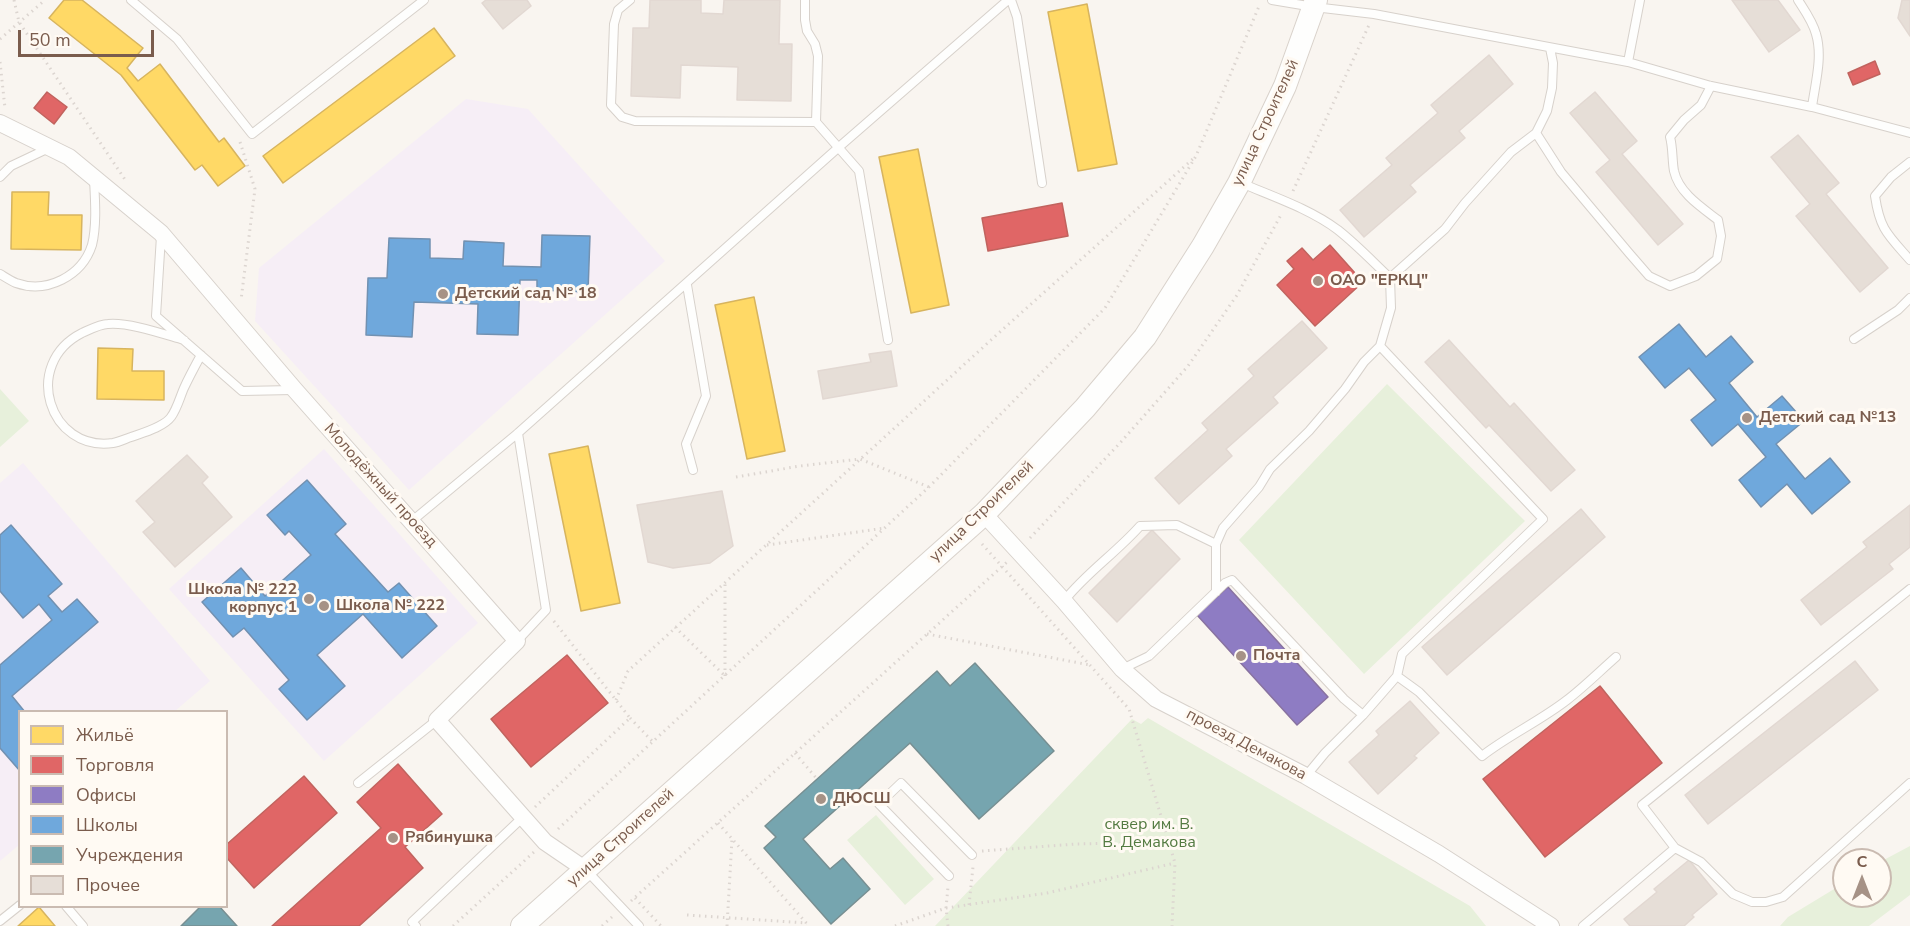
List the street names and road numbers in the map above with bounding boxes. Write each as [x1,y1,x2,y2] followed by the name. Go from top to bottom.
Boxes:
[1228,57,1304,189] street label: улица Строителей
[319,420,441,552] street label: Молодёжный проезд
[926,457,1038,567] street label: улица Строителей
[1183,705,1309,785] street label: проезд Демакова
[564,785,678,891] street label: улица Строителей

